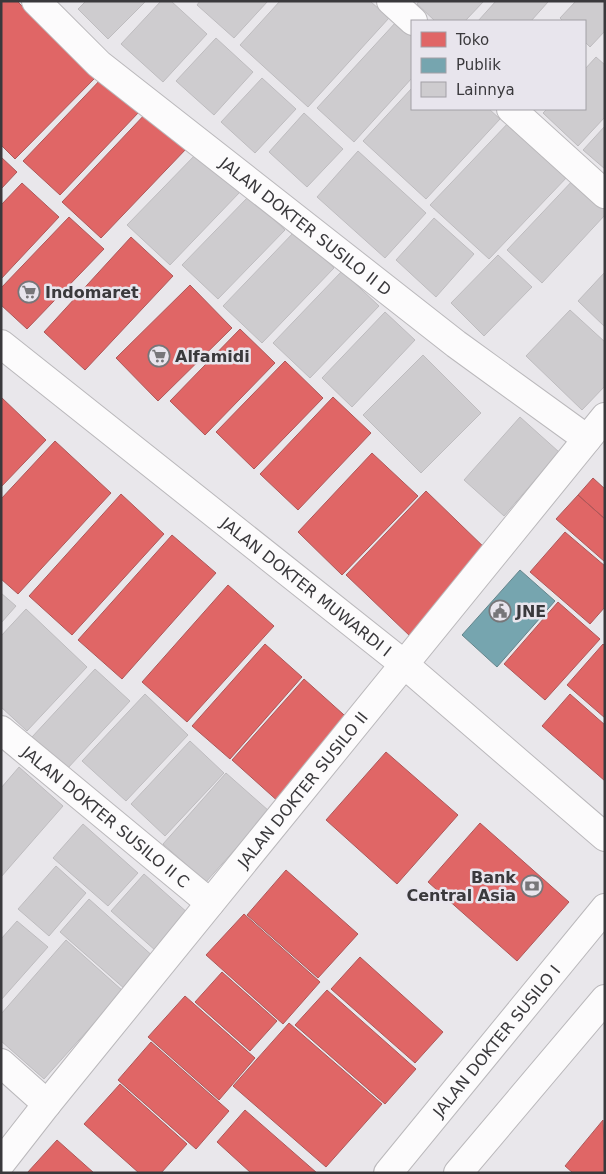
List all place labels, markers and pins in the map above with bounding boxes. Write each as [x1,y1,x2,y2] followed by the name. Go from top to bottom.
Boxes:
[17,280,41,304] supermarket icon: Indomaret
[45,283,139,302] place label: Indomaret
[147,344,171,368] supermarket icon: Alfamidi
[175,347,250,366] place label: Alfamidi
[488,599,512,623] public building icon: JNE
[515,602,546,621] place label: JNE
[406,868,516,905] place label: Bank Central Asia
[520,874,544,898] bank icon: Bank Central Asia

